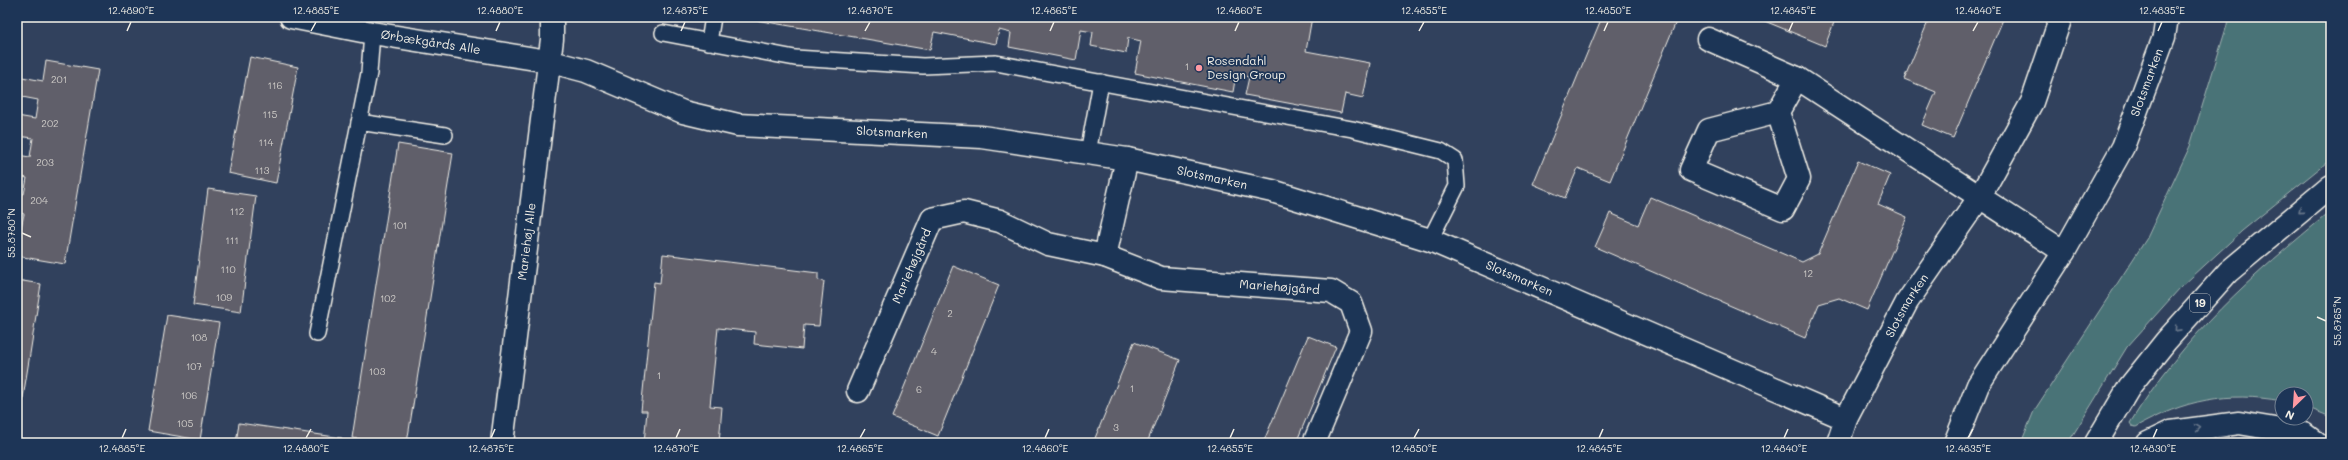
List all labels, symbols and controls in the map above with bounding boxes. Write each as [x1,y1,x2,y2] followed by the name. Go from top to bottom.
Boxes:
[108,3,155,17] text: 12.4890°E
[293,3,339,17] text: 12.4885°E
[477,3,524,17] text: 12.4880°E
[662,3,708,17] text: 12.4875°E
[847,3,893,17] text: 12.4870°E
[1031,3,1077,17] text: 12.4865°E
[1216,3,1263,17] text: 12.4860°E
[1401,3,1447,17] text: 12.4855°E
[1585,3,1632,17] text: 12.4850°E
[1770,3,1816,17] text: 12.4845°E
[1955,3,2002,17] text: 12.4840°E
[2139,3,2185,17] text: 12.4835°E
[380,26,482,57] street label: Ørbækgårds Alle
[2126,46,2166,119] street label: Slotsmarken
[1207,52,1286,82] place label: Rosendahl Design Group
[1185,59,1189,73] house number: 1
[1194,63,1204,73] marker: Rosendahl Design Group
[51,72,67,86] house number: 201
[268,78,282,92] house number: 116
[263,107,278,121] house number: 115
[41,116,59,130] house number: 202
[856,122,928,141] street label: Slotsmarken
[259,135,274,149] house number: 114
[36,155,54,169] house number: 203
[1176,161,1249,192] street label: Slotsmarken
[255,163,270,177] house number: 113
[30,193,48,207] house number: 204
[513,202,539,281] street label: Mariehøj Alle
[230,204,244,218] house number: 112
[2298,206,2306,213] one-way arrow
[4,208,18,258] text: 55.8780°N
[392,218,408,232] house number: 101
[888,225,934,306] street label: Mariehøjgård
[225,233,239,247] house number: 111
[1484,256,1556,299] street label: Slotsmarken
[220,262,236,276] house number: 110
[1803,266,1813,280] house number: 12
[1881,270,1931,340] street label: Slotsmarken
[1239,275,1321,297] street label: Mariehøjgård
[216,290,232,304] house number: 109
[380,291,396,305] house number: 102
[2190,294,2210,312] road number: 19
[2330,296,2344,346] text: 55.8765°N
[947,306,953,320] house number: 2
[2174,324,2181,332] one-way arrow
[191,330,207,344] house number: 108
[931,344,937,358] house number: 4
[186,359,203,373] house number: 107
[369,364,385,378] house number: 103
[657,368,661,382] house number: 1
[1130,381,1134,395] house number: 1
[916,382,922,396] house number: 6
[2274,386,2314,426] north arrow
[181,388,197,402] house number: 106
[2283,407,2297,424] text: N
[177,416,193,430] house number: 105
[1113,420,1119,434] house number: 3
[2195,424,2202,433] one-way arrow
[99,441,145,455] text: 12.4885°E
[283,441,330,455] text: 12.4880°E
[468,441,514,455] text: 12.4875°E
[653,441,699,455] text: 12.4870°E
[837,441,883,455] text: 12.4865°E
[1022,441,1069,455] text: 12.4860°E
[1207,441,1253,455] text: 12.4855°E
[1391,441,1438,455] text: 12.4850°E
[1576,441,1622,455] text: 12.4845°E
[1761,441,1808,455] text: 12.4840°E
[1945,441,1991,455] text: 12.4835°E
[2130,441,2177,455] text: 12.4830°E

